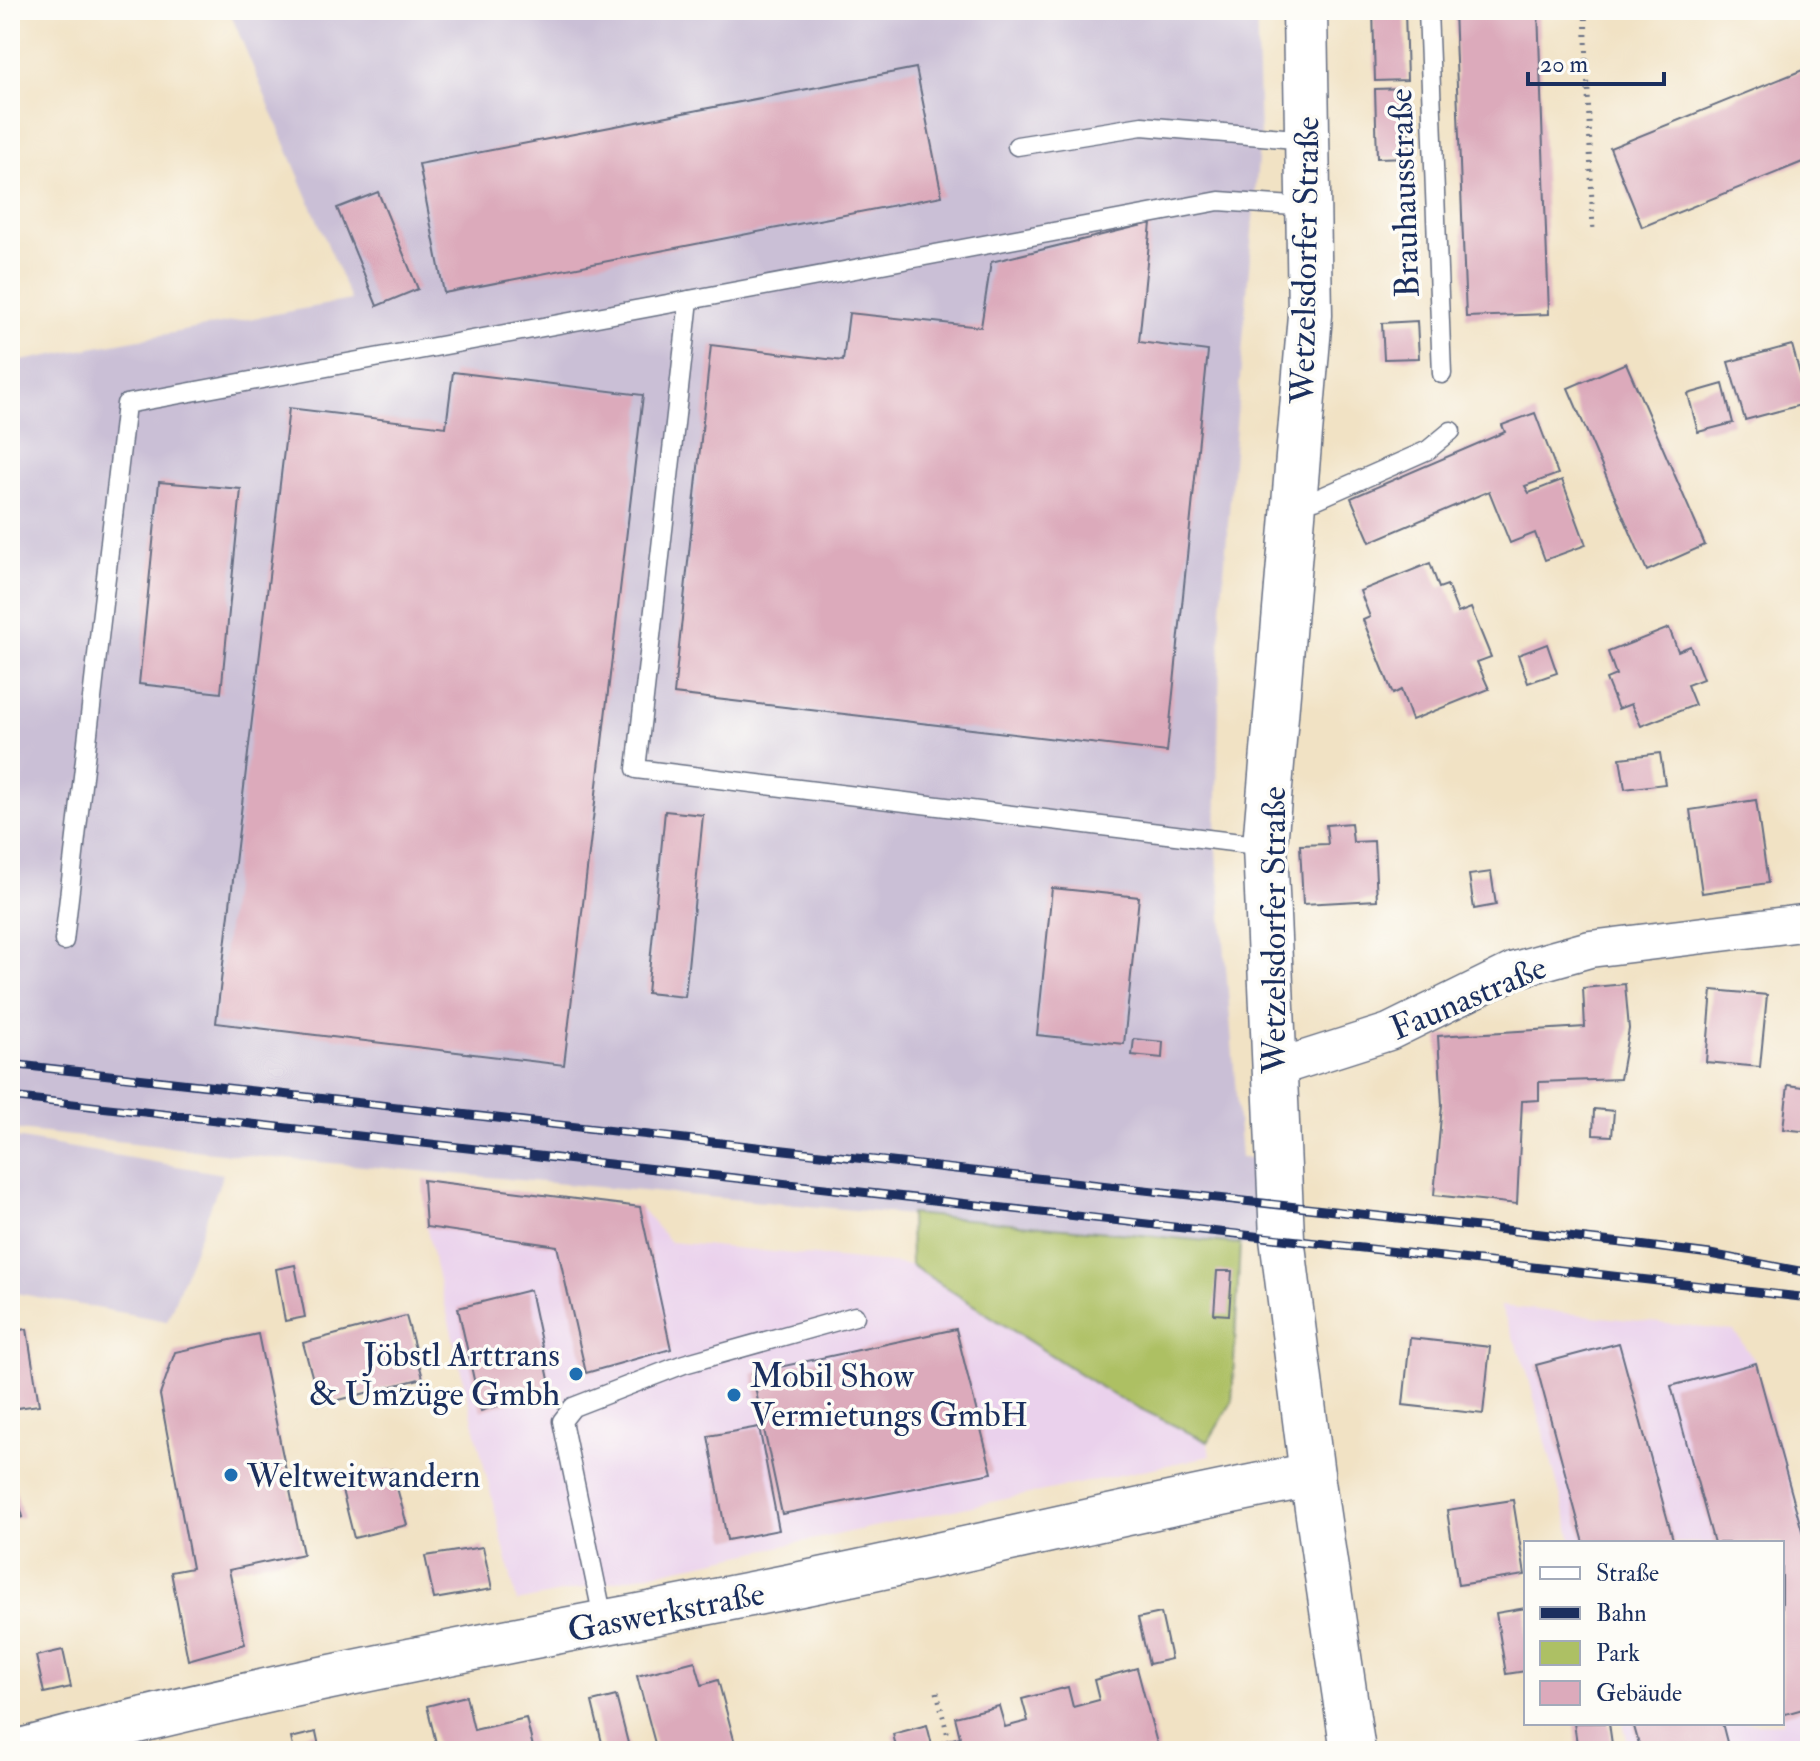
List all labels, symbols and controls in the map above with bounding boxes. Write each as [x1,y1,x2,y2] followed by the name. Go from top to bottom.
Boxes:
[1528,36,1664,86] scale bar
[1540,49,1589,80] text: 20 m
[1379,88,1430,298] street label: Brauhausstraße
[1281,116,1330,405] street label: Wetzelsdorfer Straße
[1253,786,1296,1075] street label: Wetzelsdorfer Straße
[1384,946,1553,1050] street label: Faunastraße
[309,1334,560,1416] place label: Jöbstl Arttrans & Umzüge Gmbh
[750,1355,1028,1437] place label: Mobil Show Vermietungs GmbH
[567,1365,585,1383] marker: Jöbstl Arttrans & Umzüge Gmbh
[725,1386,743,1404] marker: Mobil Show Vermietungs GmbH
[246,1455,480,1498] place label: Weltweitwandern
[222,1466,240,1484] marker: Weltweitwandern
[1524,1541,1784,1725] legend
[1596,1558,1659,1589] text: Straße
[564,1572,768,1653] street label: Gaswerkstraße
[1596,1598,1647,1629] text: Bahn
[1596,1638,1640,1669] text: Park
[1596,1678,1682,1709] text: Gebäude

